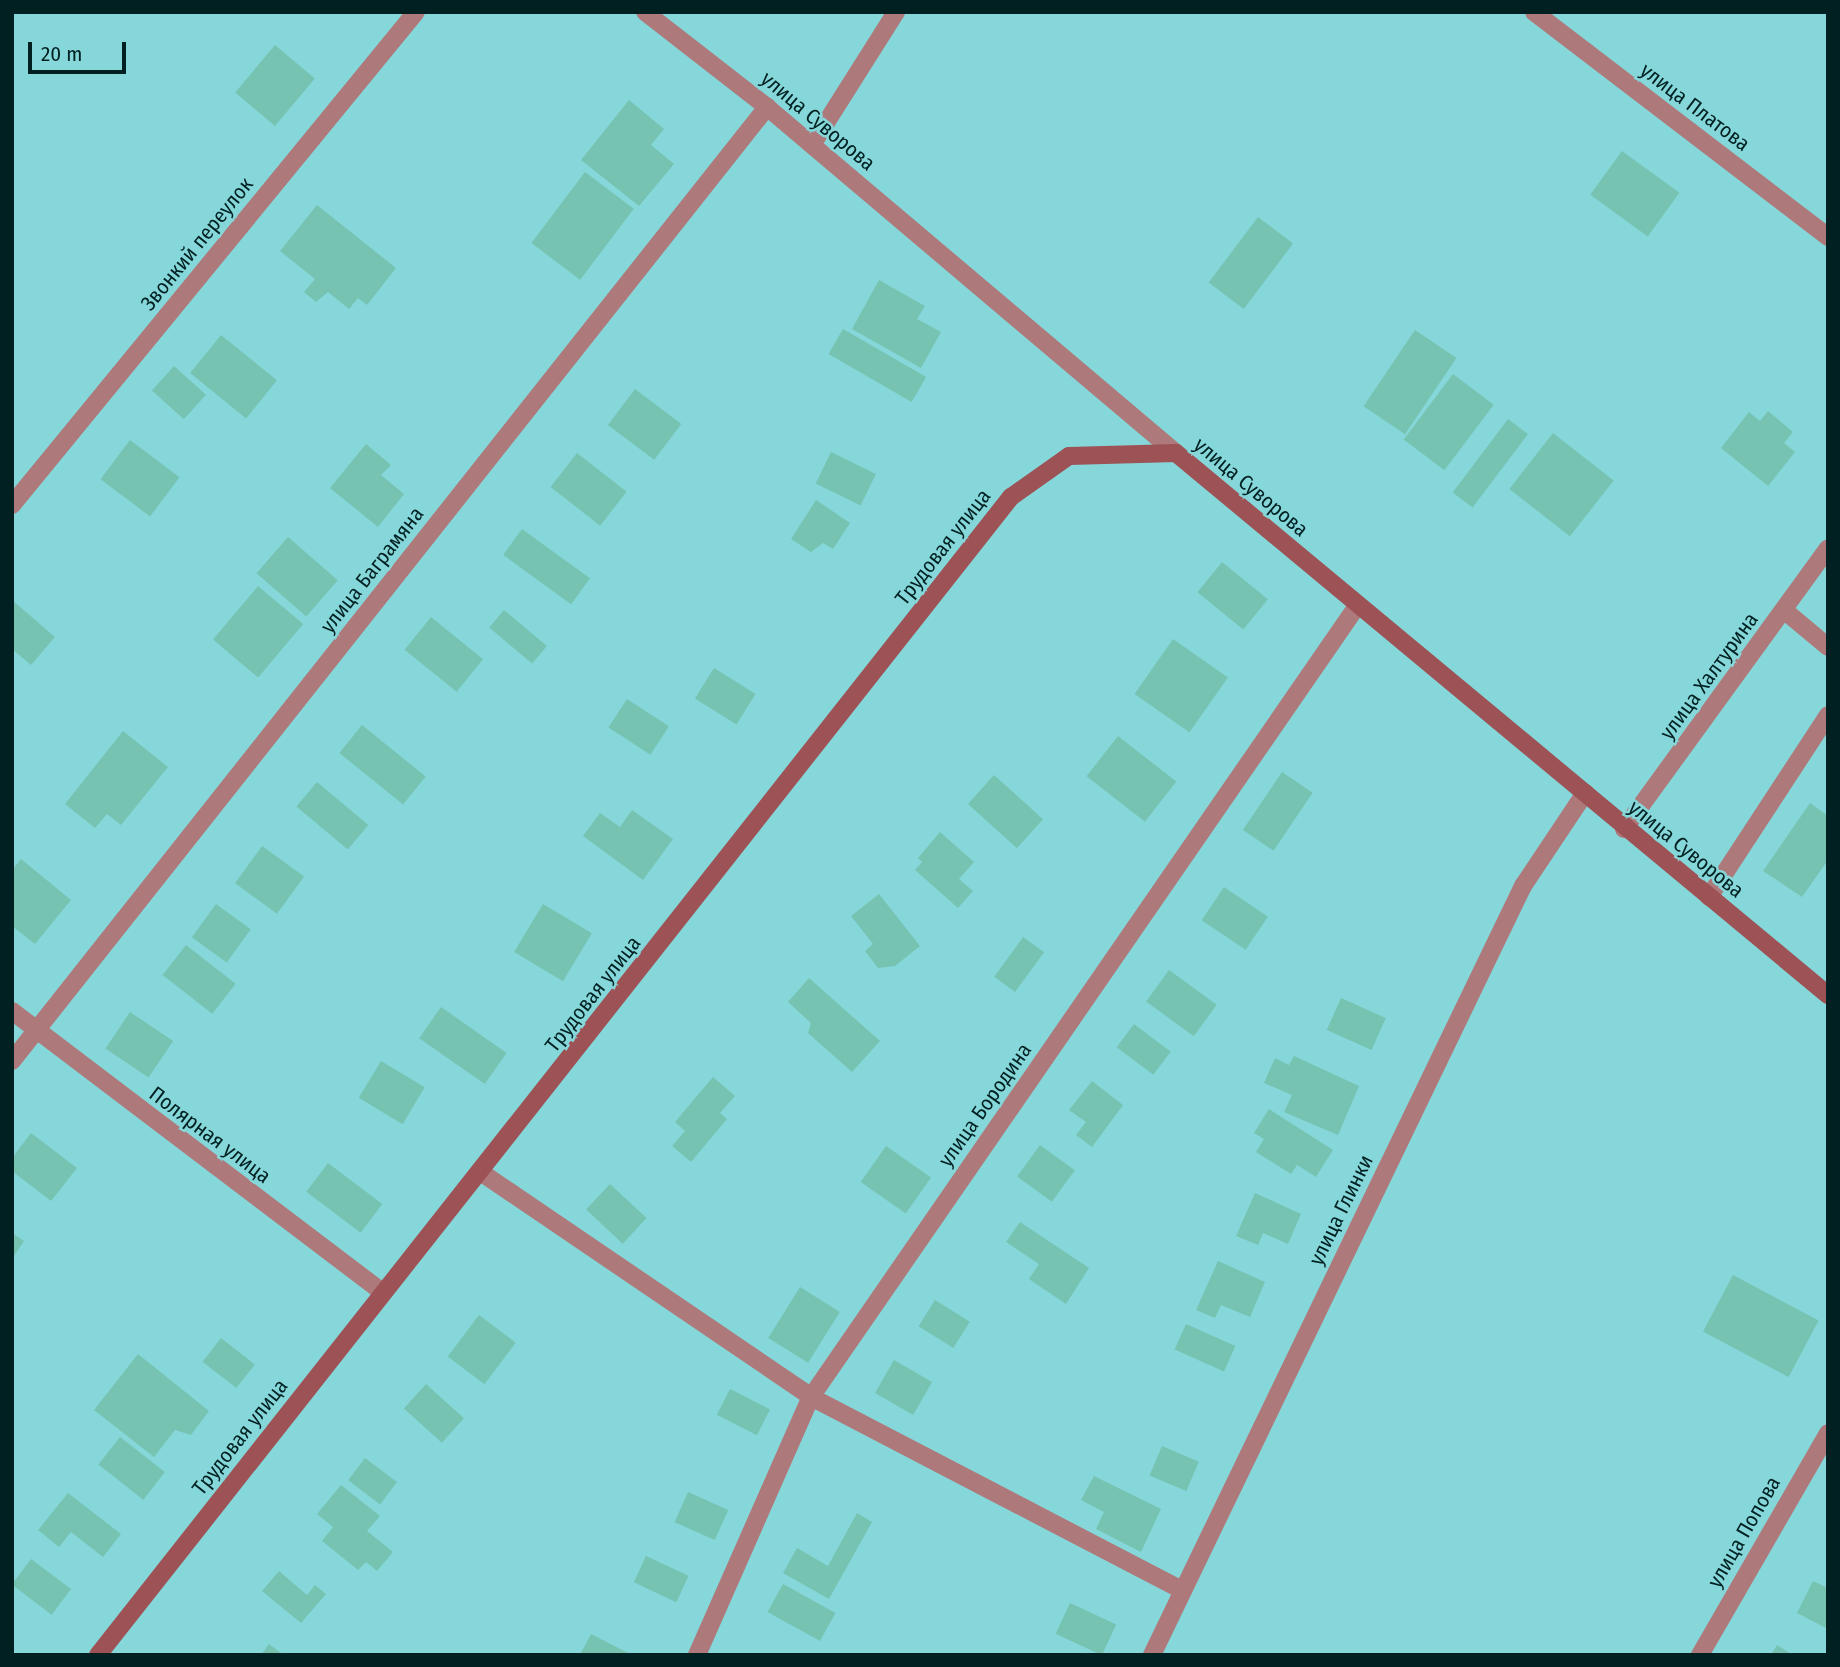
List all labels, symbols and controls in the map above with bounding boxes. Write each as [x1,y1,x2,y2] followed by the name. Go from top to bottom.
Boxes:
[32,28,130,72] scale bar
[41,41,82,67] text: 20 m
[1635,58,1755,156] street label: улица Платова
[756,66,880,176] street label: улица Суворова
[136,172,258,316] street label: Звонкий переулок
[1189,432,1313,542] street label: улица Суворова
[890,484,996,610] street label: Трудовая улица
[315,502,429,638] street label: улица Баграмяна
[1655,608,1763,744] street label: улица Халтурина
[1623,795,1749,903] street label: улица Суворова
[540,931,646,1057] street label: Трудовая улица
[933,1038,1037,1172] street label: улица Бородина
[144,1081,276,1189] street label: Полярная улица
[1303,1151,1379,1269] street label: улица Глинки
[187,1374,293,1500] street label: Трудовая улица
[1702,1472,1786,1592] street label: улица Попова

